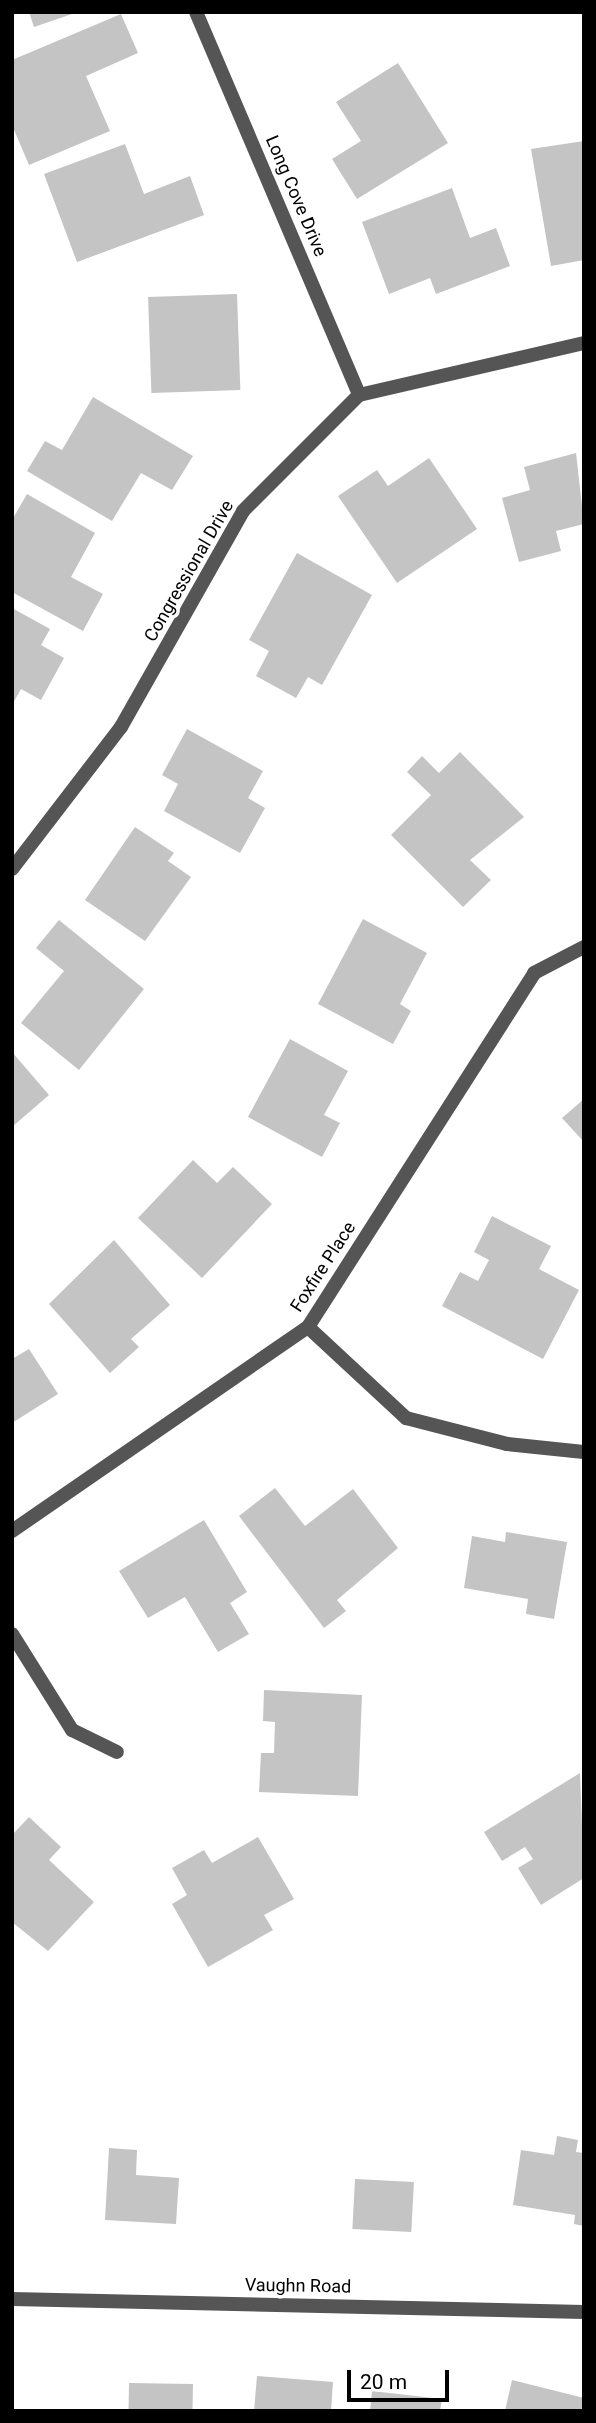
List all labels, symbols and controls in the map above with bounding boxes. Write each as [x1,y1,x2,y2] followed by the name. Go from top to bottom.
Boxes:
[261,132,331,260] street label: Long Cove Drive
[140,496,238,646] street label: Congressional Drive
[286,1218,360,1316] street label: Foxfire Place
[245,2274,351,2298] street label: Vaughn Road
[351,2356,452,2400] scale bar
[360,2370,407,2394] text: 20 m

